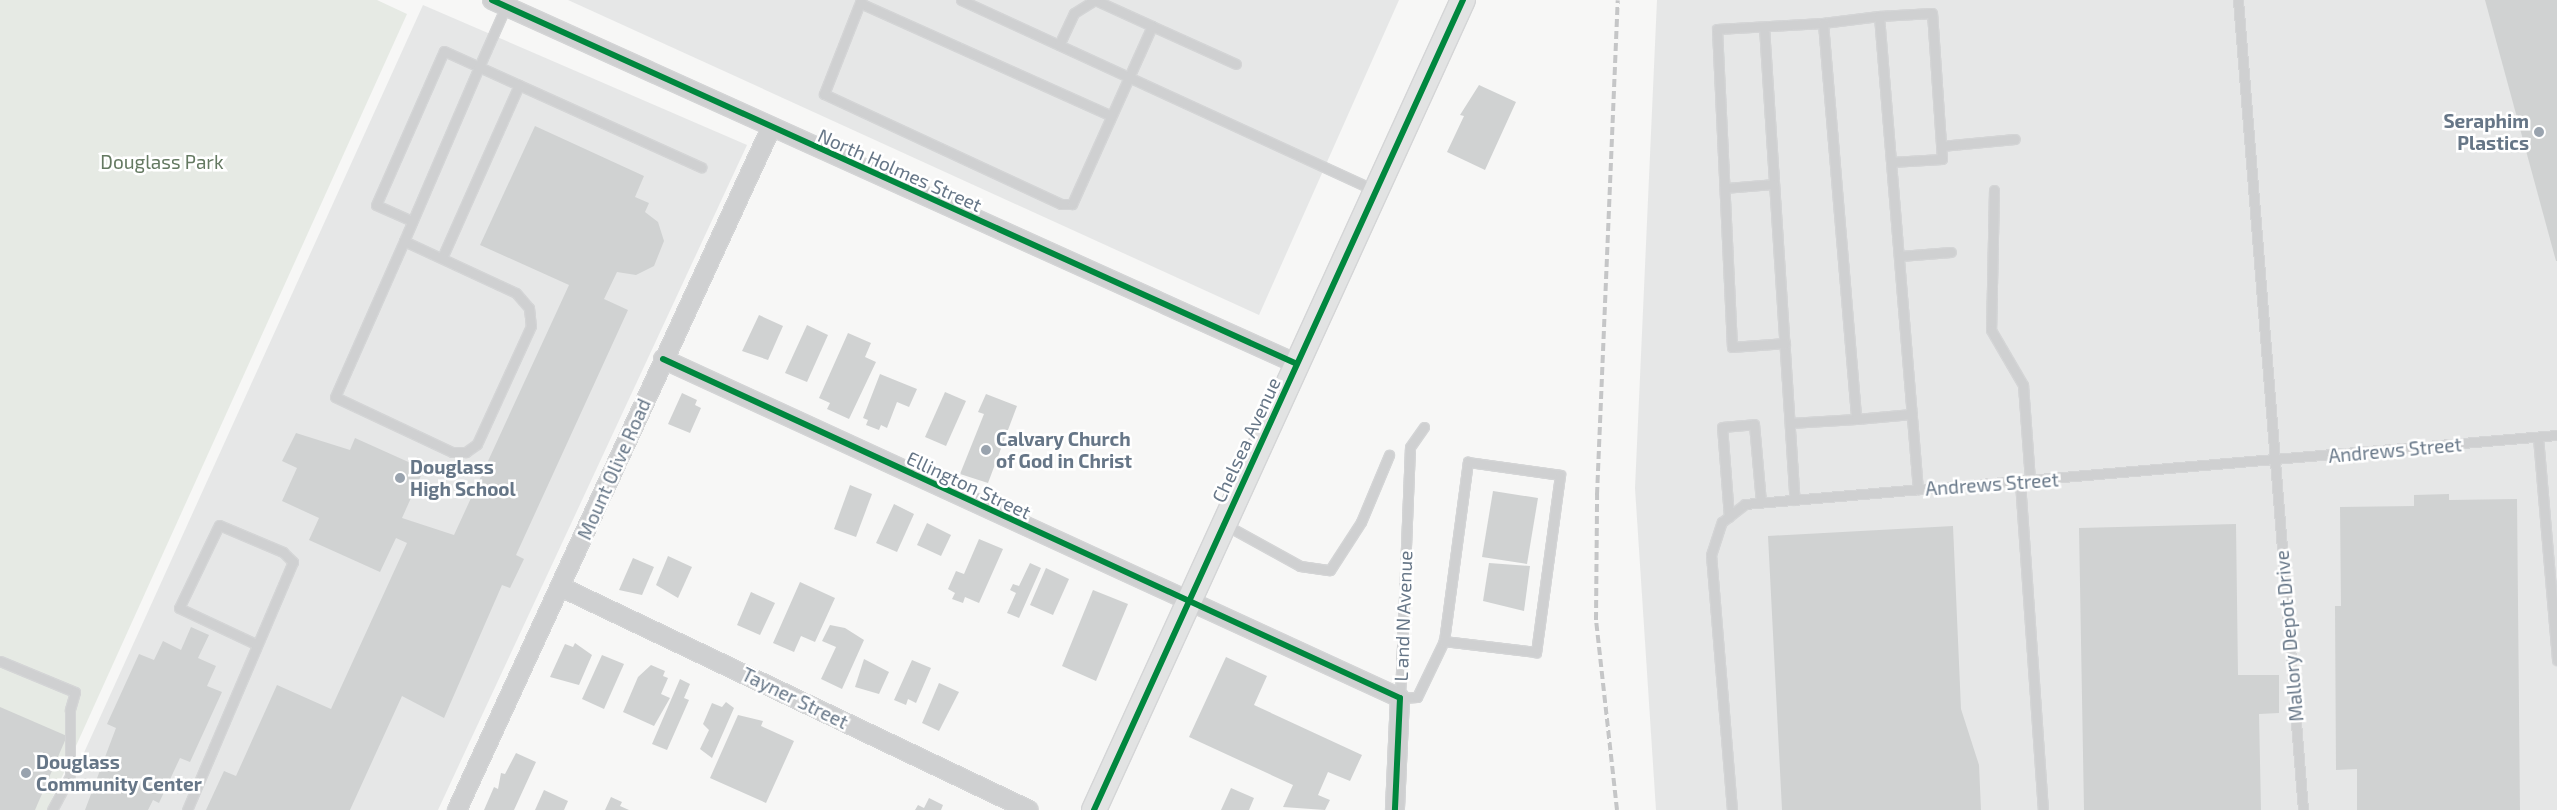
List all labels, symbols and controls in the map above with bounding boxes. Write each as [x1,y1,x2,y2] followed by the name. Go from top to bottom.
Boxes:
[2443,110,2529,154] place label: Seraphim Plastics
[815,124,985,216] street label: North Holmes Street
[2533,126,2545,138] marker: Seraphim Plastics
[100,151,224,173] park label: Douglass Park
[1207,374,1285,506] street label: Chelsea Avenue
[573,395,655,543] street label: Mount Olive Road
[996,428,1133,472] place label: Calvary Church of God in Christ
[2327,433,2463,467] street label: Andrews Street
[980,444,992,456] marker: Calvary Church of God in Christ
[903,446,1035,524] street label: Ellington Street
[410,456,516,500] place label: Douglass High School
[1925,468,2059,500] street label: Andrews Street
[394,472,406,484] marker: Douglass High School
[2270,549,2308,723] street label: Mallory Depot Drive
[1389,550,1417,682] street label: L and N Avenue
[738,662,852,734] street label: Tayner Street
[36,751,202,795] place label: Douglass Community Center
[20,767,32,779] marker: Douglass Community Center

